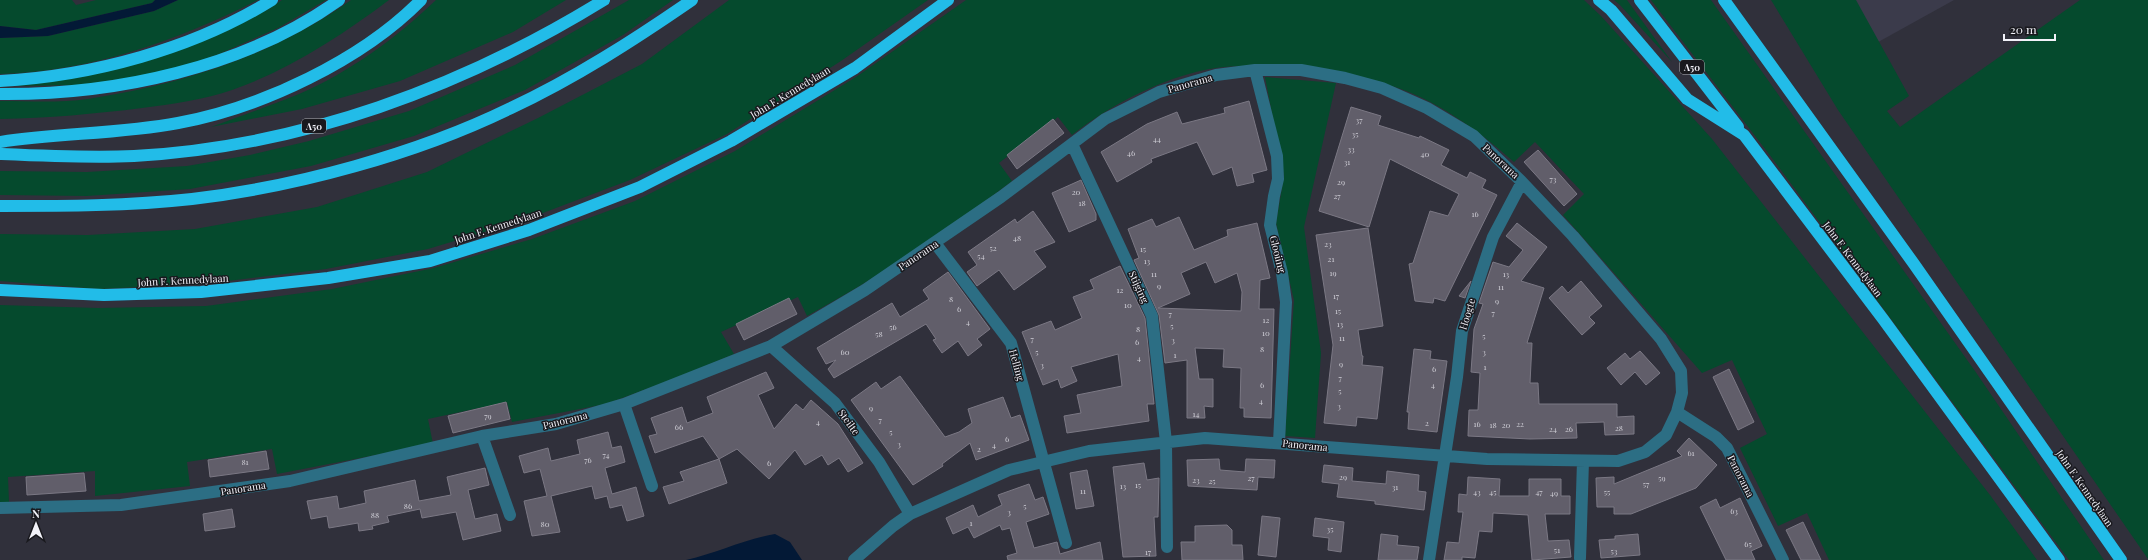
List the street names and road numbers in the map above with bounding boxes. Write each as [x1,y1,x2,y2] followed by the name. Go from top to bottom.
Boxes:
[1680,60,1704,74] road number: A50
[747,63,833,122] street label: John F. Kennedylaan
[1166,70,1214,96] street label: Panorama
[302,119,326,133] road number: A50
[1480,140,1522,182] street label: Panorama
[452,205,543,247] street label: John F. Kennedylaan
[1819,218,1886,300] street label: John F. Kennedylaan
[1267,234,1290,275] street label: Glooiing
[895,236,941,274] street label: Panorama
[1125,269,1153,306] street label: Stijging
[136,271,229,289] street label: John F. Kennedylaan
[1456,297,1478,331] street label: Hoogte
[1006,348,1028,383] street label: Helling
[835,406,863,438] street label: Steilte
[541,408,589,432] street label: Panorama
[1282,436,1328,454] street label: Panorama
[2053,446,2117,529] street label: John F. Kennedylaan
[1724,453,1758,499] street label: Panorama
[219,478,267,498] street label: Panorama

